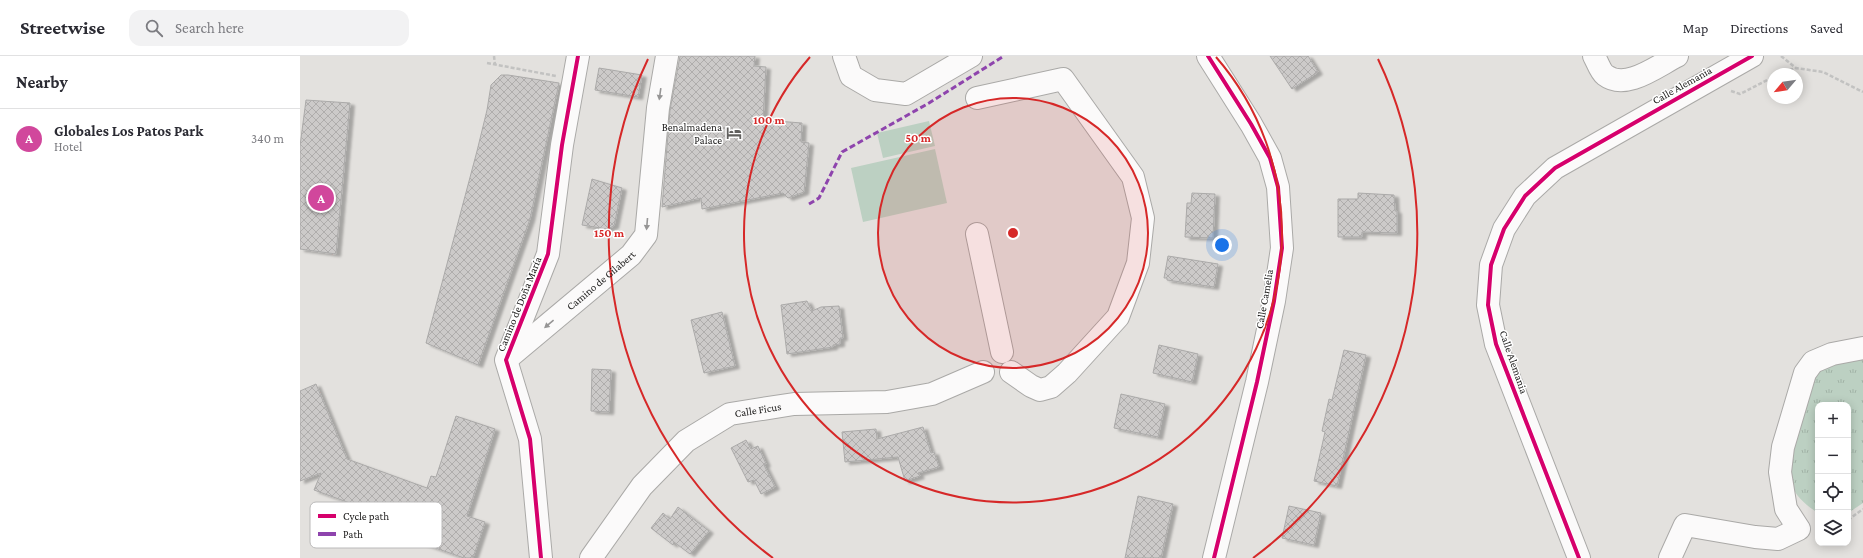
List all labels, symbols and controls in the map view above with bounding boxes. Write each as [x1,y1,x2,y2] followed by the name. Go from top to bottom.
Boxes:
[129,10,409,46] search box
[20,17,105,38] text: Streetwise
[143,17,165,39] icon: search
[175,20,244,36] text: Search here
[1683,20,1708,36] text: Map
[1730,20,1788,36] text: Directions
[1810,20,1843,36] text: Saved
[1650,64,1714,106] street label: Calle Alemania
[1767,68,1803,104] north arrow
[16,73,68,92] text: Nearby
[657,88,663,100] one-way arrow
[753,113,786,127] text: 100 m
[662,121,722,146] place label: Benalmadena Palace
[54,123,203,139] text: Globales Los Patos Park
[725,124,743,142] hotel icon: Benalmadena Palace
[25,131,33,146] text: A
[251,131,284,146] text: 340 m
[905,131,932,145] text: 50 m
[54,139,82,154] text: Hotel
[308,183,334,213] pin: A
[644,218,651,230] one-way arrow
[594,226,625,240] text: 150 m
[1006,226,1020,240] centre of rings
[1212,235,1232,255] your location
[564,249,638,312] street label: Camino de Gilabert
[494,255,544,353] street label: Camino de Doña María
[1253,268,1275,330] street label: Calle Camelia
[543,320,554,329] one-way arrow
[1498,329,1530,395] street label: Calle Alemania
[734,400,782,419] street label: Calle Ficus
[1815,402,1851,546] map controls
[1815,402,1851,438] button: +
[1815,438,1851,474] button: −
[1815,474,1851,510] button: locate
[310,502,442,548] legend
[343,510,389,523] text: Cycle path
[1815,510,1851,546] button: layers
[343,528,363,540] text: Path

